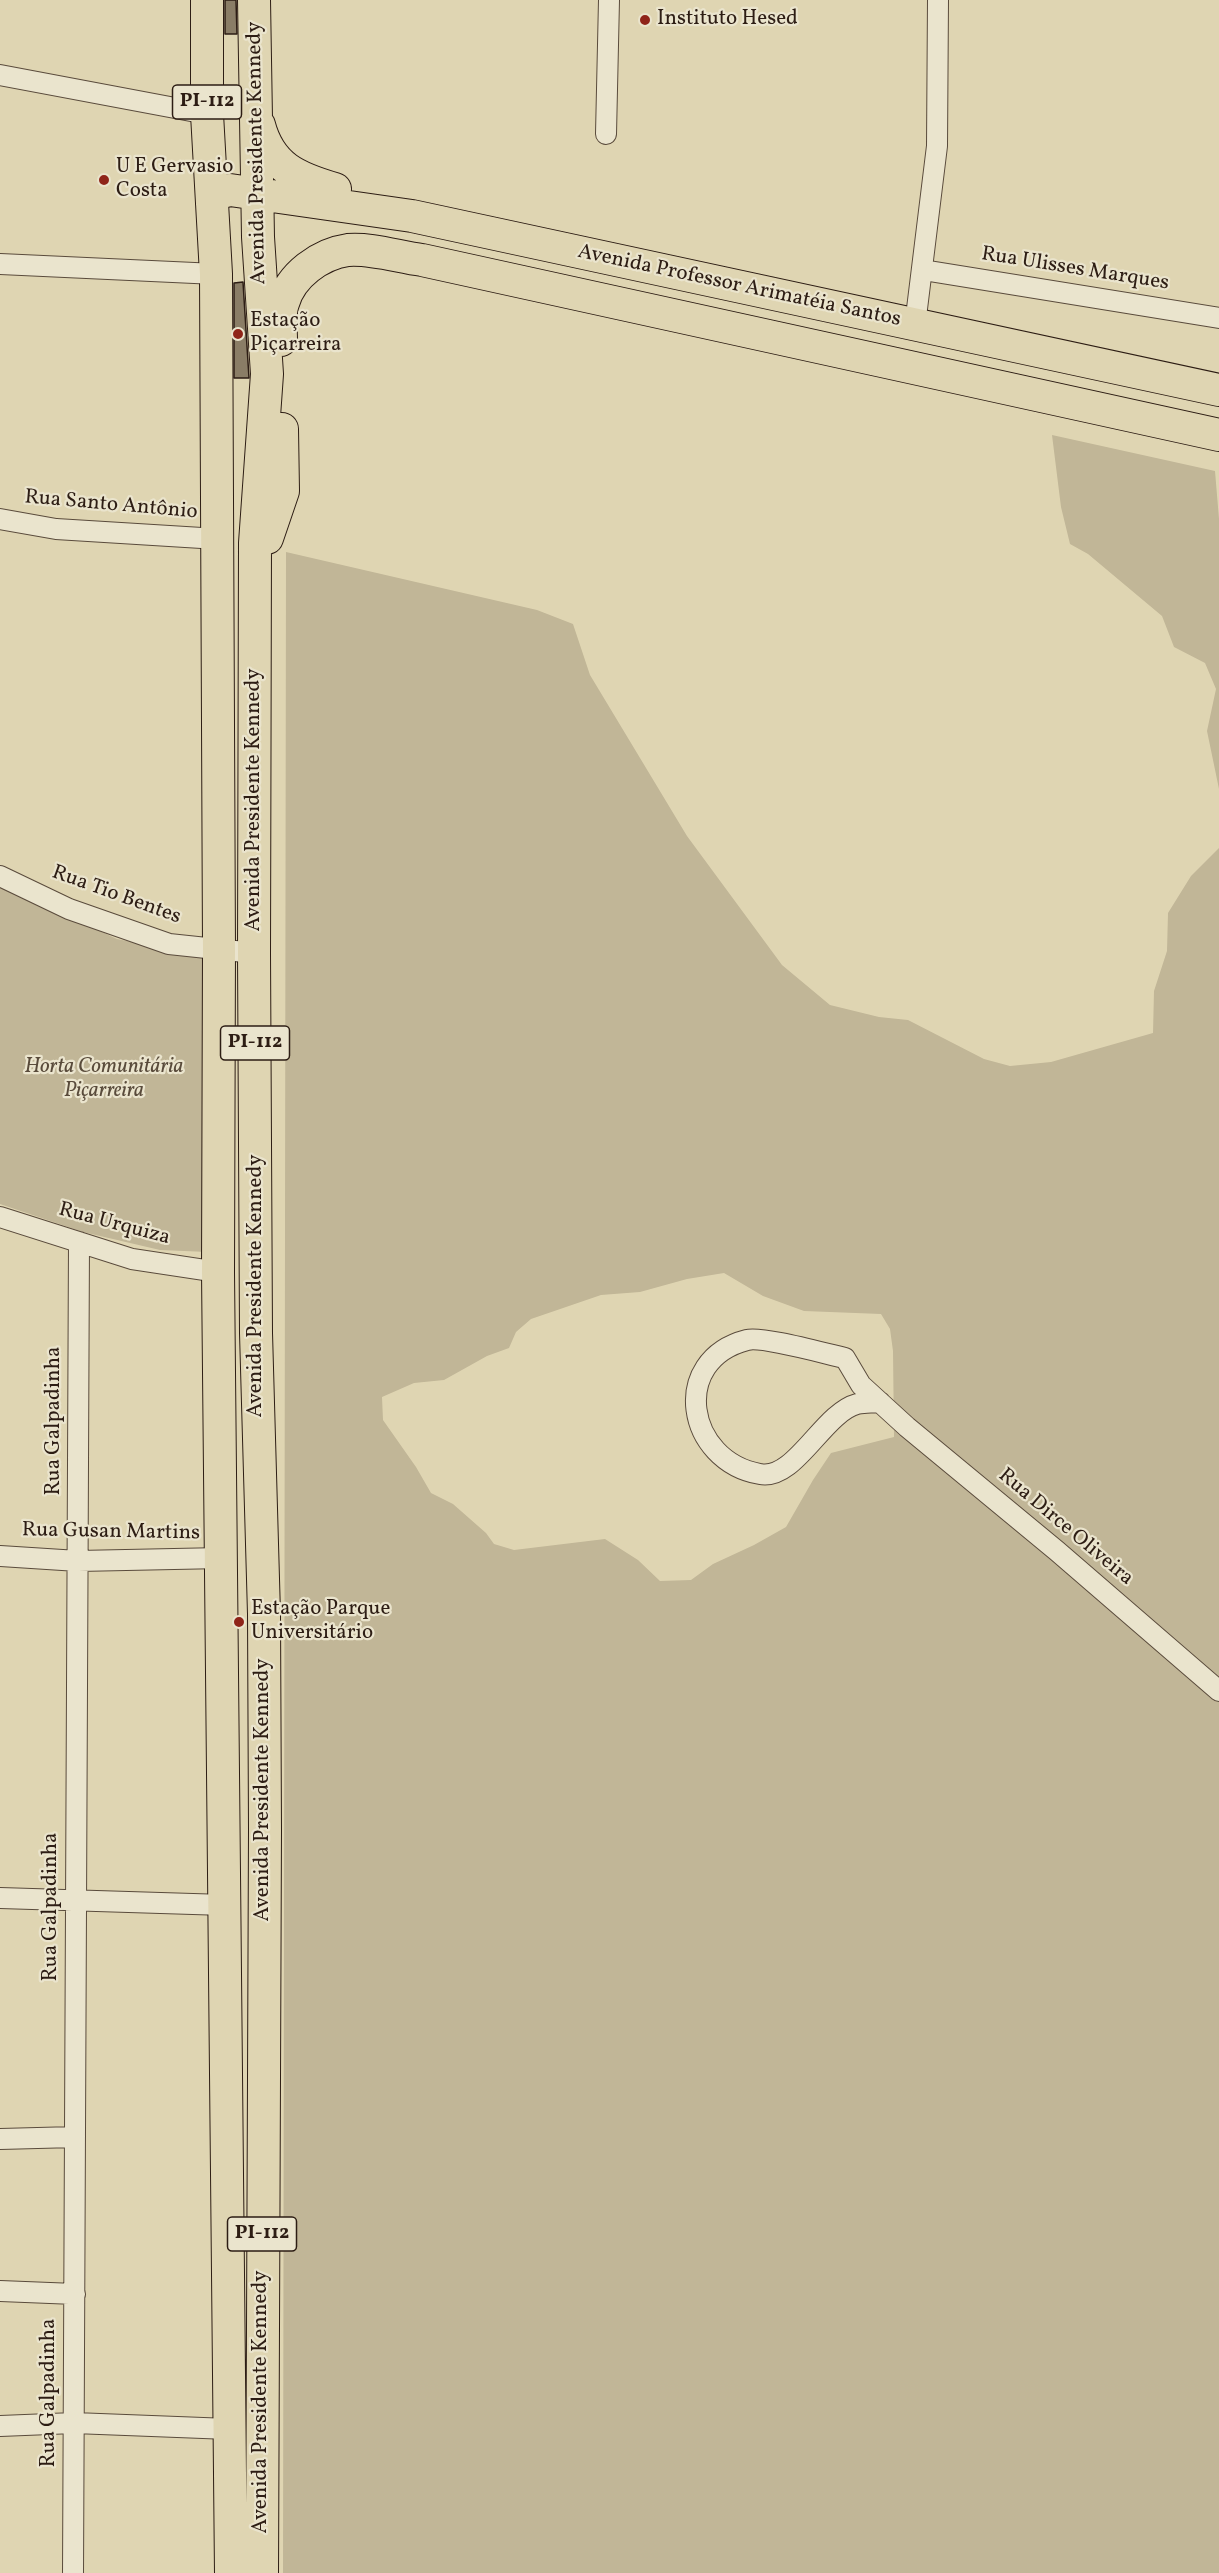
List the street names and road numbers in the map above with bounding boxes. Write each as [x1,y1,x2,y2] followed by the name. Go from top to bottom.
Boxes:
[243,21,273,285] street label: Avenida Presidente Kennedy
[172,85,242,119] road number: PI-112
[575,240,903,334] street label: Avenida Professor Arimatéia Santos
[979,243,1171,297] street label: Rua Ulisses Marques
[23,486,199,526] street label: Rua Santo Antônio
[242,668,268,932] street label: Avenida Presidente Kennedy
[48,861,184,931] street label: Rua Tio Bentes
[220,1026,290,1060] road number: PI-112
[244,1154,270,1418] street label: Avenida Presidente Kennedy
[55,1198,173,1252] street label: Rua Urquiza
[42,1346,68,1496] street label: Rua Galpadinha
[992,1464,1138,1592] street label: Rua Dirce Oliveira
[22,1519,200,1547] street label: Rua Gusan Martins
[251,1658,277,1922] street label: Avenida Presidente Kennedy
[39,1832,65,1982] street label: Rua Galpadinha
[228,2217,296,2251] road number: PI-112
[249,2270,275,2534] street label: Avenida Presidente Kennedy
[37,2318,63,2468] street label: Rua Galpadinha

